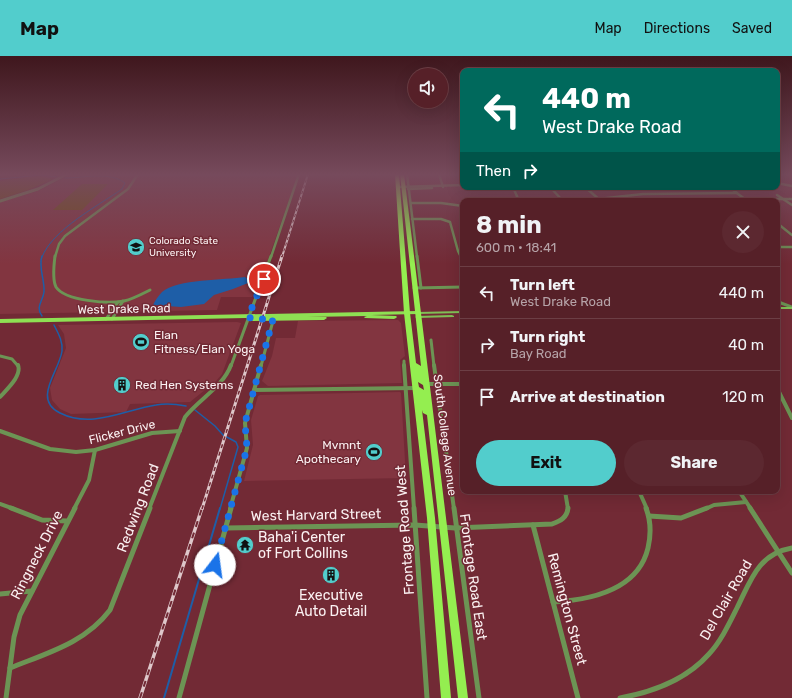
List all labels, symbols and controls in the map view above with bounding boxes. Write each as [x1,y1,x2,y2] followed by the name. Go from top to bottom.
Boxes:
[20,17,59,40] text: Map
[595,20,622,37] text: Map
[644,20,710,37] text: Directions
[732,20,772,37] text: Saved
[408,68,448,108] map controls
[408,68,448,108] button: sound
[542,82,631,115] text: 440 m
[476,84,528,136] icon: left
[542,116,682,138] text: West Drake Road
[519,160,541,182] icon: right
[476,162,511,180] text: Then
[476,211,542,239] text: 8 min
[722,211,764,253] button: close
[149,235,218,259] place label: Colorado State University
[126,237,146,257] school or university icon: Colorado State University
[476,240,556,255] text: 600 m · 18:41
[247,262,281,296] pin
[253,268,275,290] icon: arrive
[510,276,575,294] text: Turn left
[476,282,498,304] icon: left
[719,284,764,302] text: 440 m
[510,294,611,309] text: West Drake Road
[77,301,171,317] street label: West Drake Road
[154,328,255,356] place label: Elan Fitness/Elan Yoga
[510,328,585,346] text: Turn right
[131,332,151,352] sports icon: Elan Fitness/Elan Yoga
[476,334,498,356] icon: right
[728,336,764,354] text: 40 m
[510,346,567,361] text: Bay Road
[431,373,459,497] street label: South College Avenue
[112,375,132,395] building icon: Red Hen Systems
[135,378,233,392] place label: Red Hen Systems
[476,386,498,408] icon: arrive
[510,388,665,406] text: Arrive at destination
[722,388,764,406] text: 120 m
[87,417,157,447] street label: Flicker Drive
[296,438,361,466] place label: Mvmnt Apothecary
[476,440,616,486] button: Exit
[624,440,764,486] button: Share
[364,442,384,462] sports icon: Mvmnt Apothecary
[113,461,163,555] street label: Redwing Road
[392,464,418,596] street label: Frontage Road West
[251,505,382,525] street label: West Harvard Street
[7,507,67,602] street label: Ringneck Drive
[456,513,490,642] street label: Frontage Road East
[258,529,348,562] place label: Baha'i Center of Fort Collins
[235,535,255,555] temple icon: Baha'i Center of Fort Collins
[194,544,236,586] position arrow
[544,551,590,667] street label: Remington Street
[696,557,756,643] street label: Del Clair Road
[321,565,341,585] building icon: Executive Auto Detail
[295,587,367,620] place label: Executive Auto Detail

